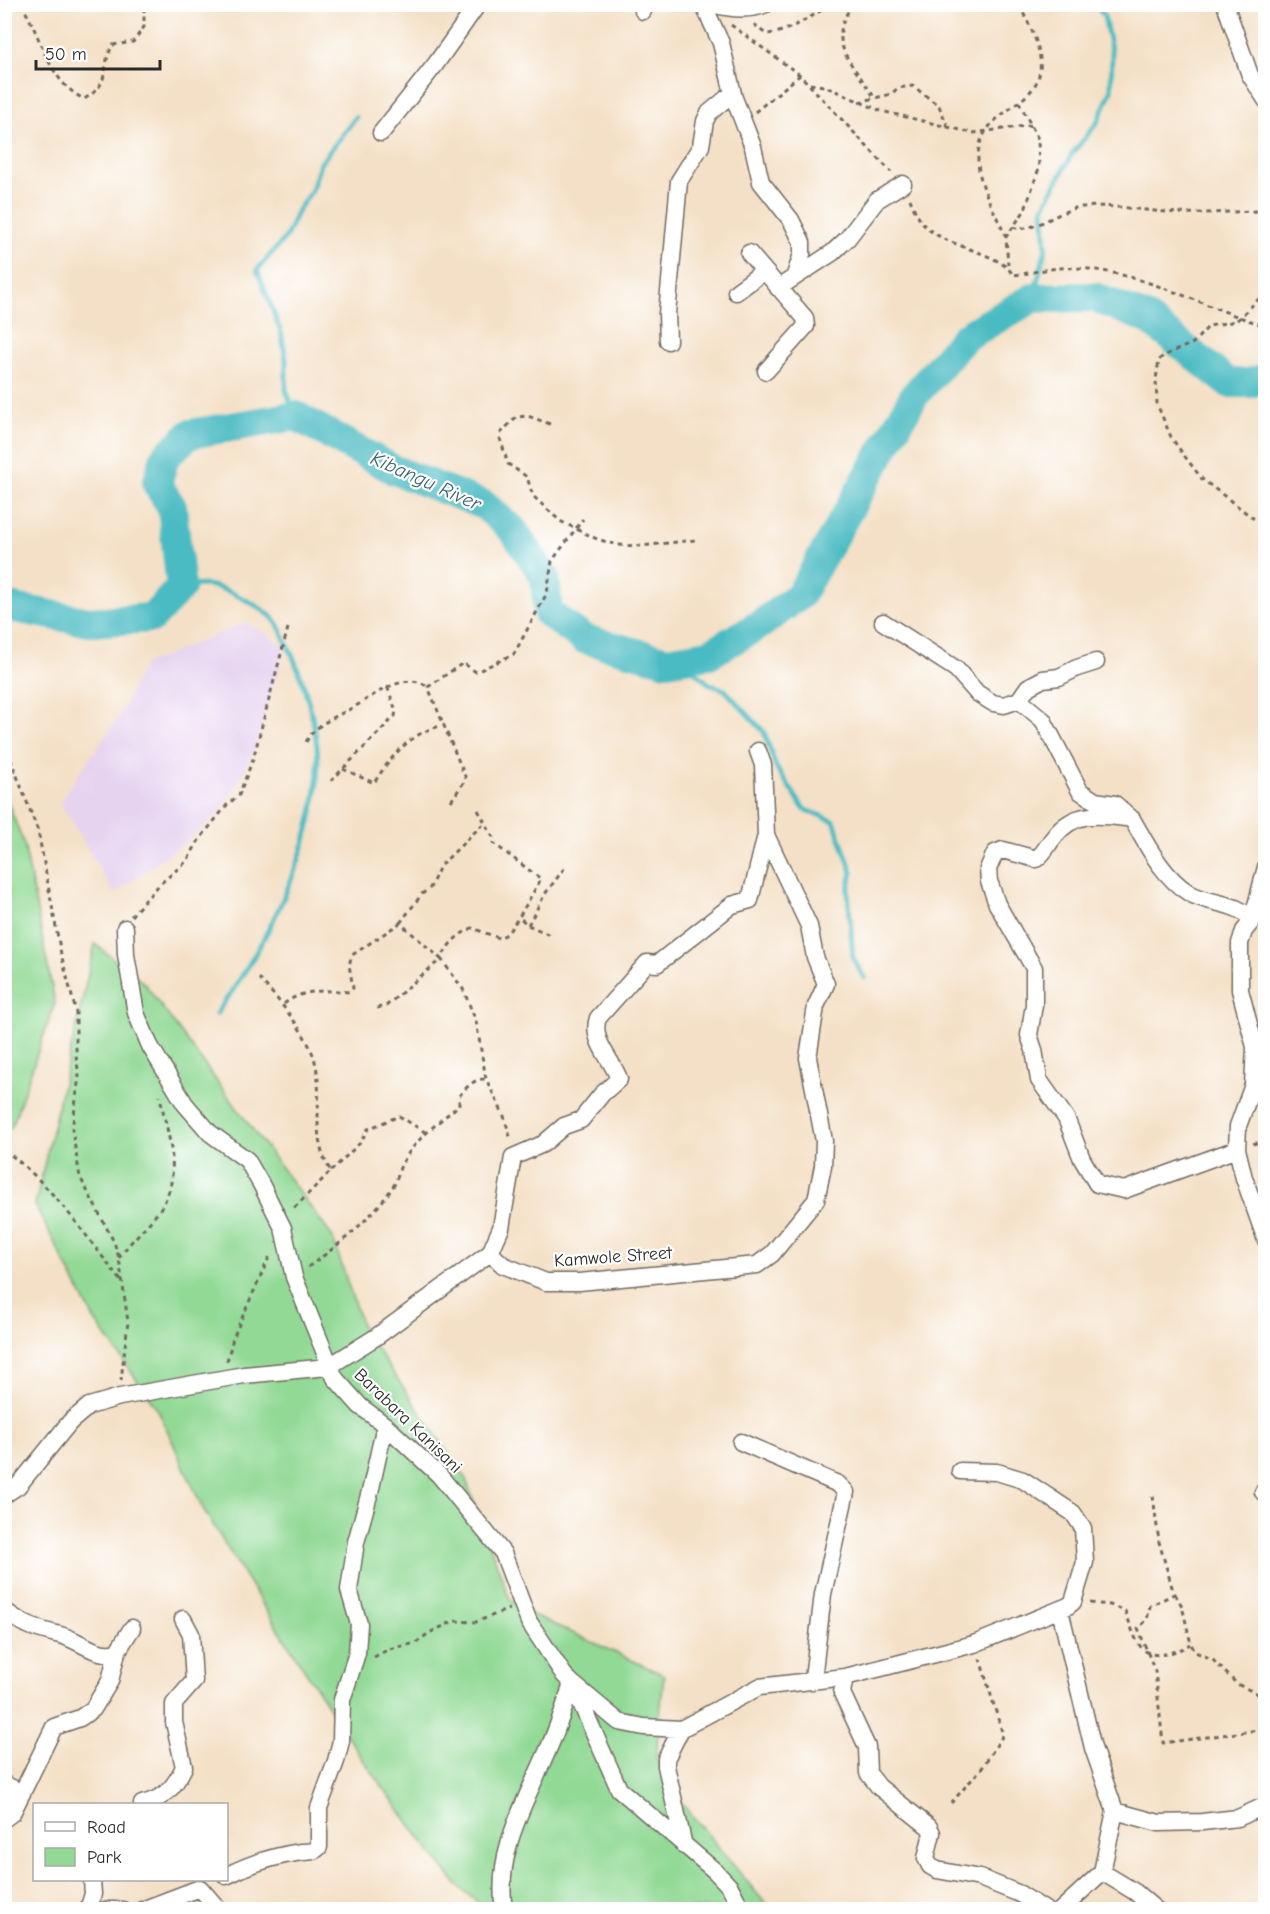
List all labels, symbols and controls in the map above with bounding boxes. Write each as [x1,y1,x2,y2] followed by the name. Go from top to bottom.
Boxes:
[36,33,160,71] scale bar
[45,44,87,65] text: 50 m
[367,446,486,516] water label: Kibangu River
[553,1242,674,1272] street label: Kamwole Street
[350,1364,466,1478] street label: Barabara Kanisani
[33,1803,228,1881] legend
[87,1817,126,1838] text: Road
[87,1847,122,1868] text: Park

